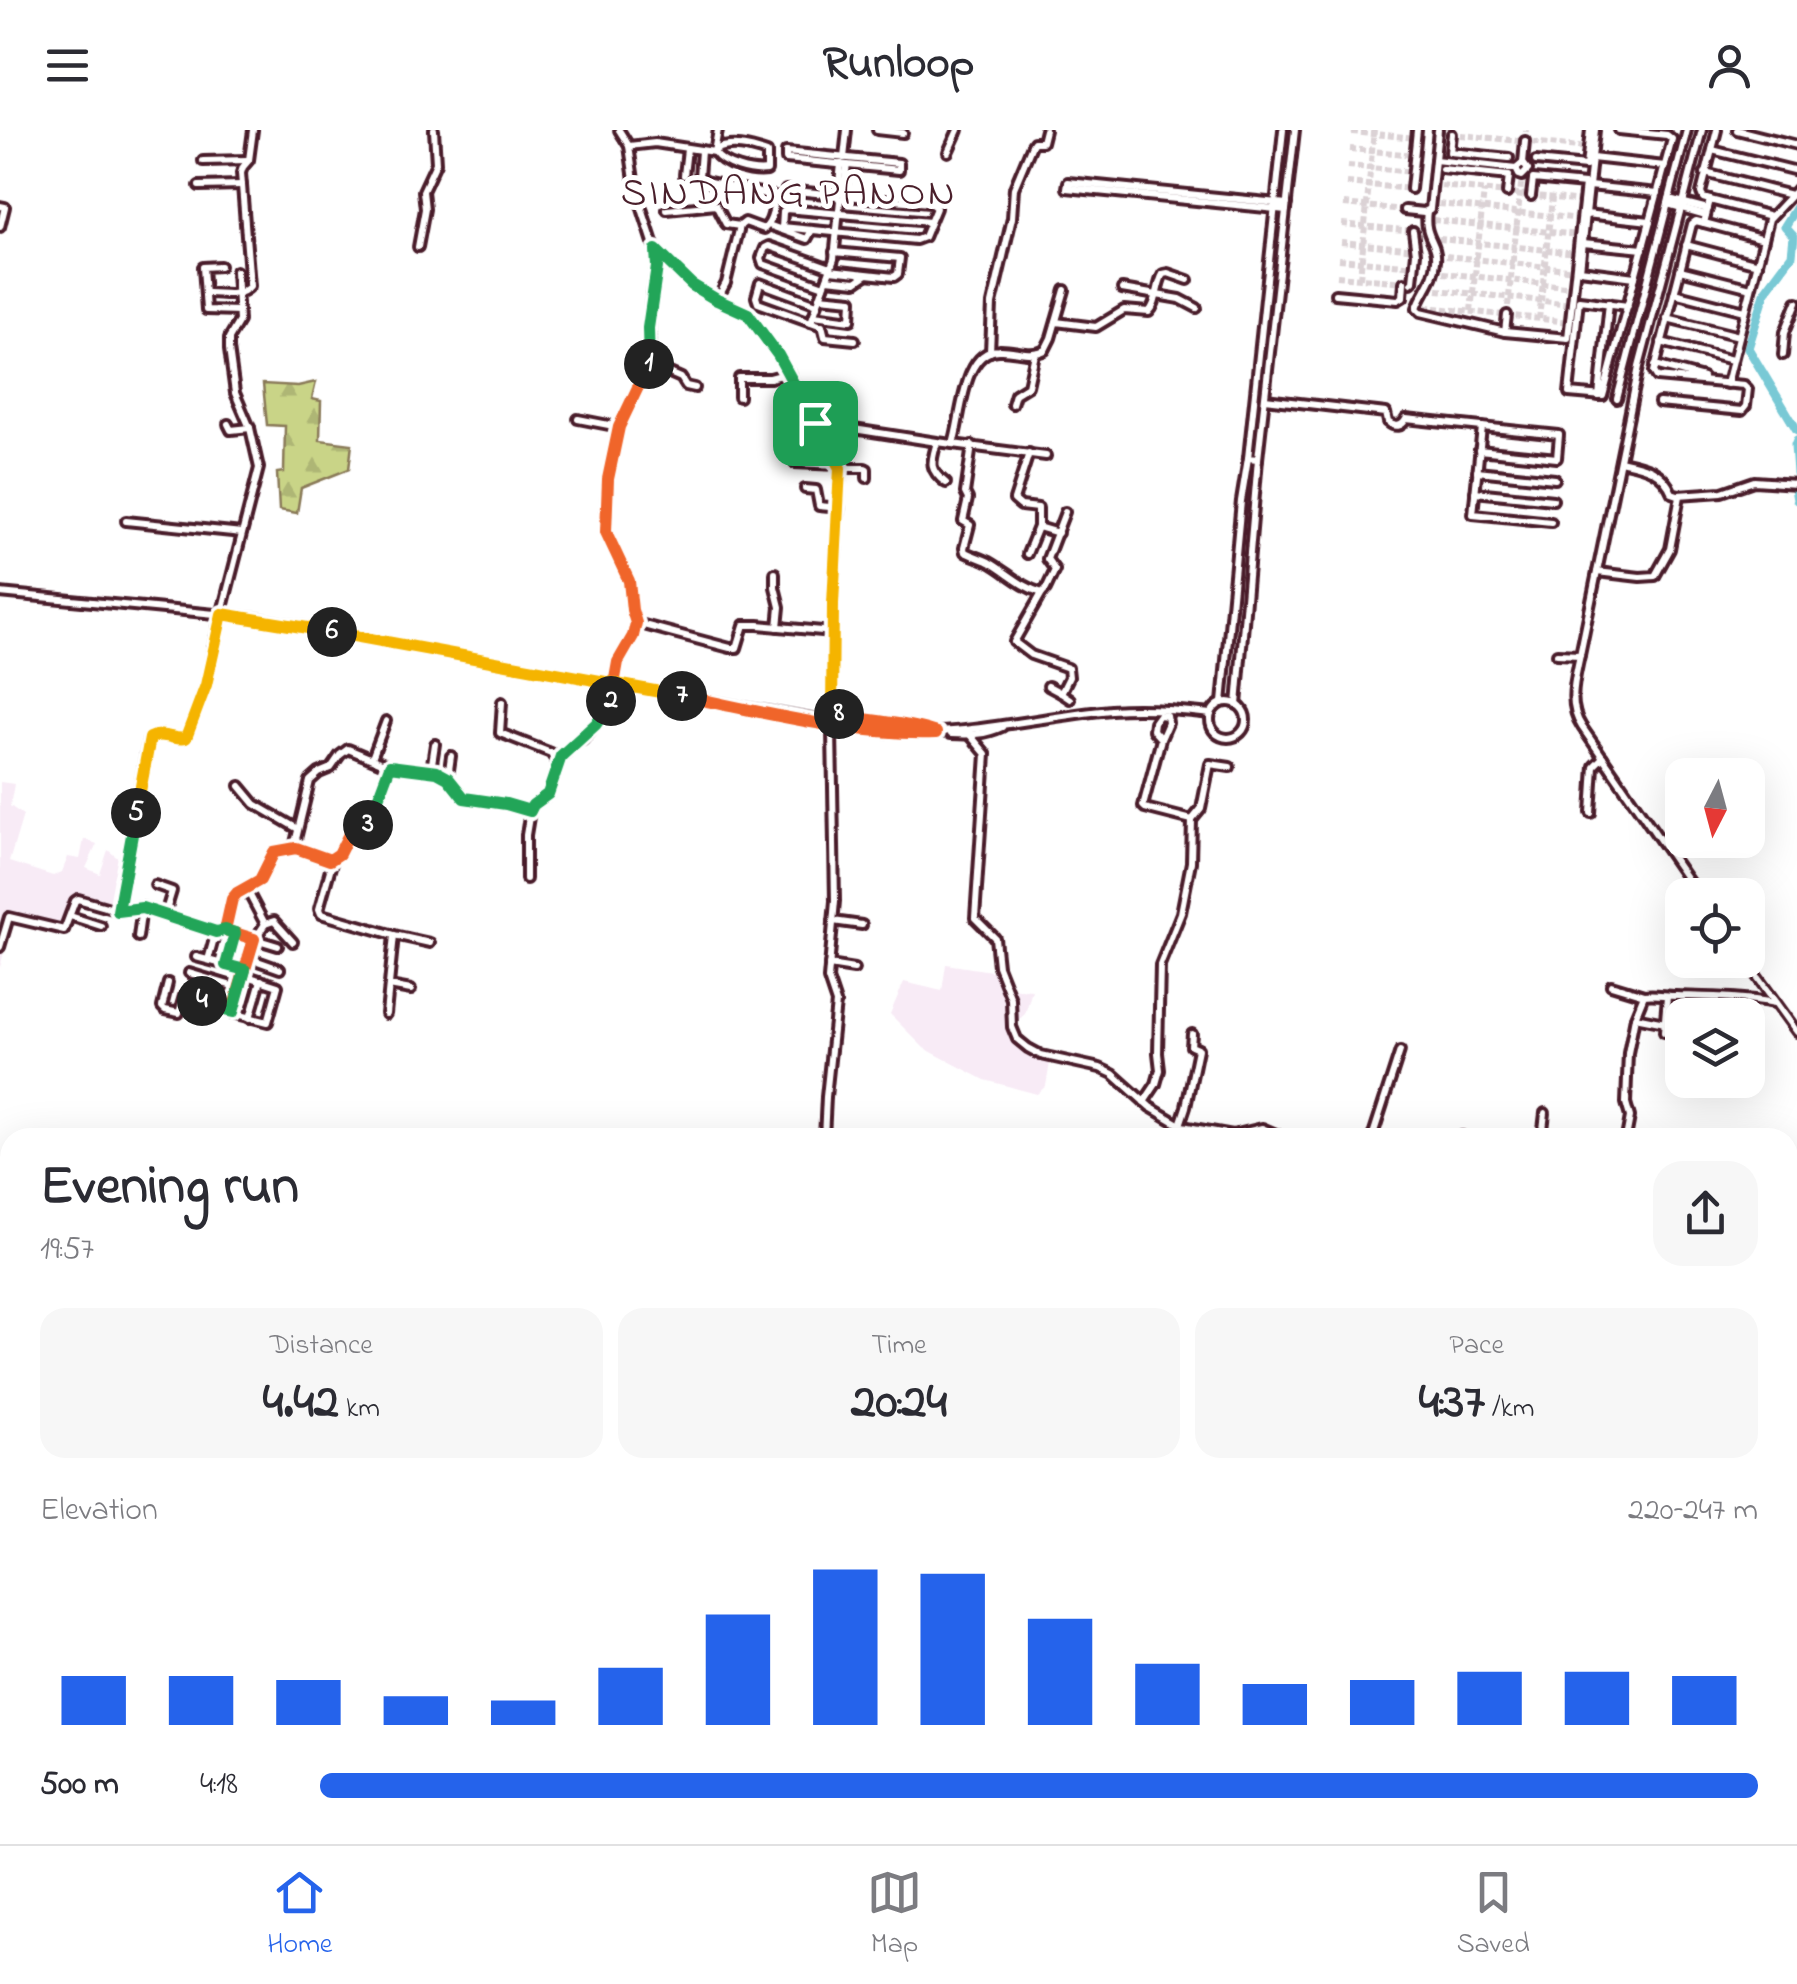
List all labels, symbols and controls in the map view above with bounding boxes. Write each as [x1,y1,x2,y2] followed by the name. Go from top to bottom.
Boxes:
[823,32,974,98] text: Runloop
[40,38,95,93] icon: menu
[1702,38,1757,93] icon: person
[621,165,957,224] district label: SINDANG PANON
[624,339,674,389] pin: 1
[645,343,653,384] text: 1
[773,381,858,466] pin
[788,396,843,451] icon: arrive
[307,607,357,657] pin: 6
[326,611,338,652] text: 6
[657,671,707,721] pin: 7
[676,675,688,716] text: 7
[586,676,636,726] pin: 2
[604,680,618,721] text: 2
[814,689,864,739] pin: 8
[834,693,844,734] text: 8
[1665,758,1765,858] north arrow
[1665,758,1765,1098] map controls
[111,788,161,838] pin: 5
[128,792,144,833] text: 5
[343,800,393,850] pin: 3
[362,804,374,845] text: 3
[1665,878,1765,978] button: locate
[177,976,227,1026] pin: 4
[196,980,208,1021] text: 4
[1665,998,1765,1098] button: layers
[40,1149,299,1229] text: Evening run
[1653,1161,1758,1266] button: share
[40,1227,94,1274] text: 19:57
[270,1326,373,1367] text: Distance
[871,1326,927,1367] text: Time
[1449,1326,1504,1367] text: Pace
[263,1367,339,1440] text: 4.42
[851,1367,947,1440] text: 20:24
[1419,1367,1485,1440] text: 4:37
[339,1389,380,1430] text: km
[1485,1389,1535,1430] text: /km
[40,1488,158,1535] text: Elevation
[1628,1488,1758,1535] text: 220–247 m
[40,1762,119,1809] text: 500 m
[200,1762,238,1809] text: 4:18
[267,1865,332,1966] tab: Home
[867,1865,922,1966] tab: Map
[1457,1865,1530,1966] tab: Saved

